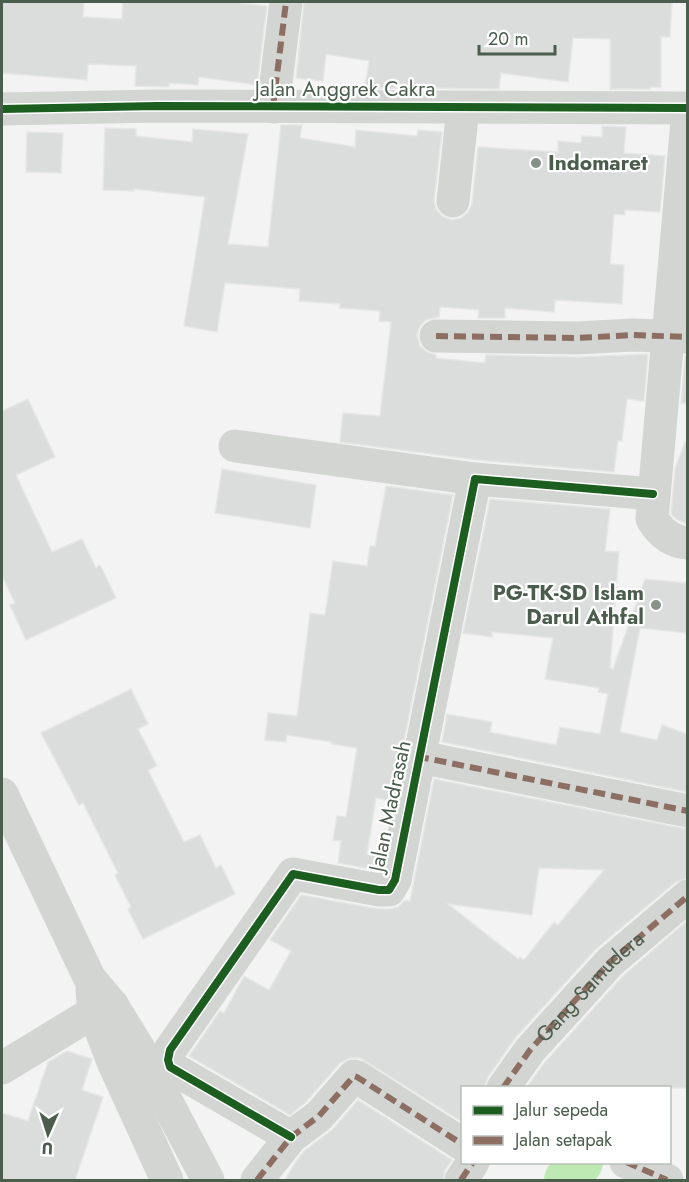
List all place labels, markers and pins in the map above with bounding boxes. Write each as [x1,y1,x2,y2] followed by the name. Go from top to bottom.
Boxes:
[548,148,648,178] place label: Indomaret
[529,156,543,170] marker: Indomaret
[493,578,644,632] place label: PG-TK-SD Islam Darul Athfal
[649,598,663,612] marker: PG-TK-SD Islam Darul Athfal

